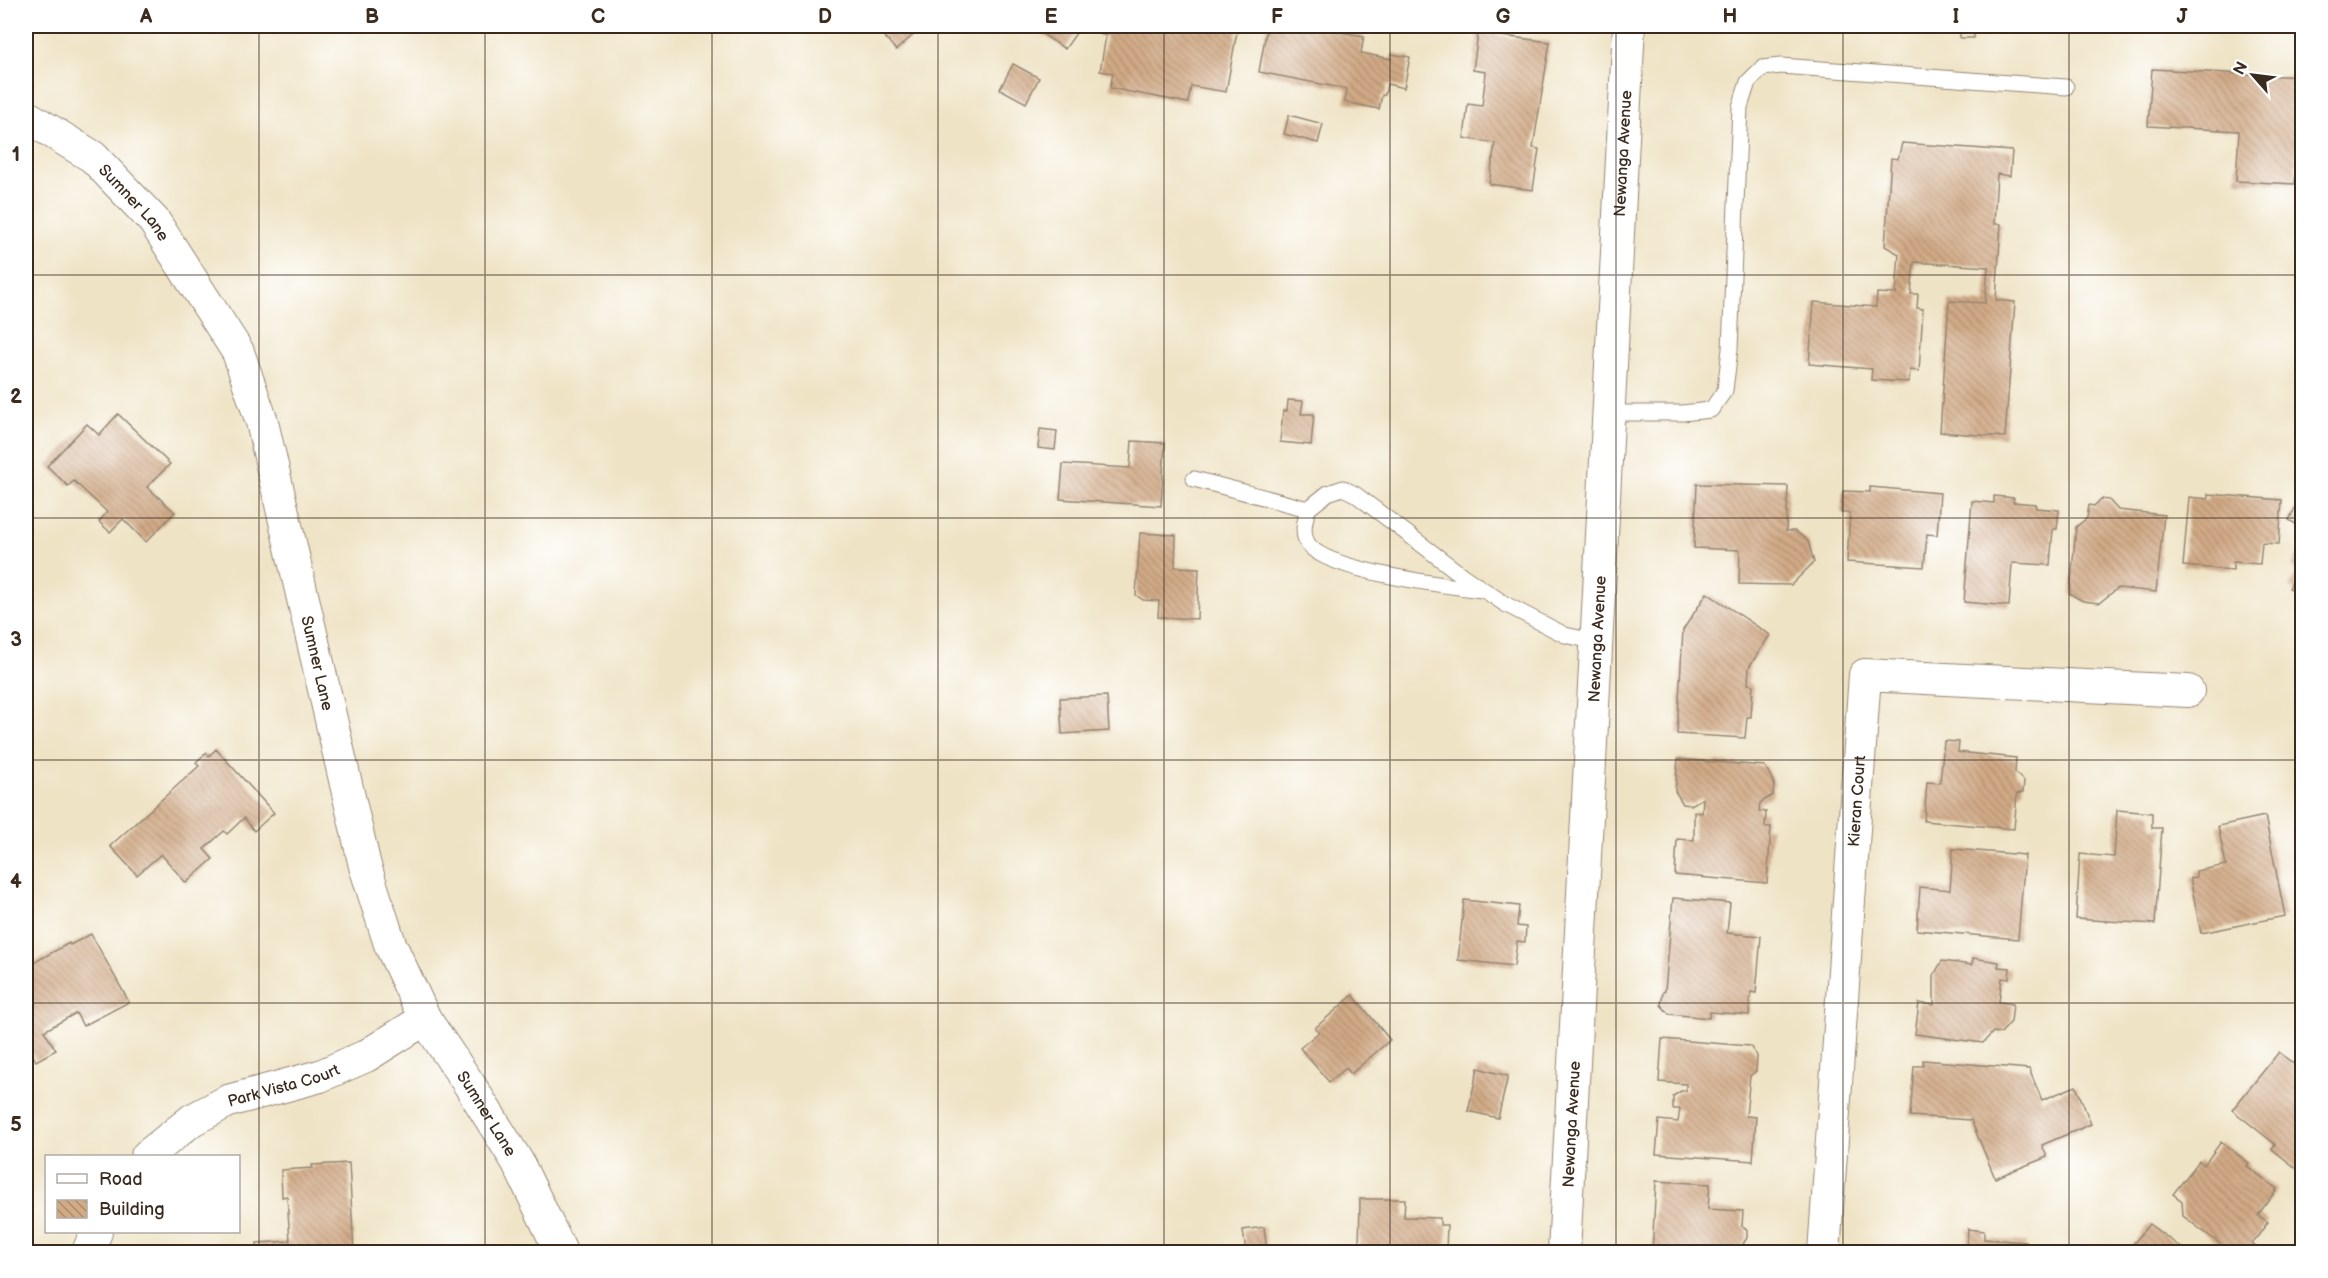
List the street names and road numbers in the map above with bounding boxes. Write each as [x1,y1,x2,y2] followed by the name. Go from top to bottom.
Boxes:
[1611,89,1637,217] street label: Newanga Avenue
[94,161,173,245] street label: Sumner Lane
[1585,575,1611,703] street label: Newanga Avenue
[296,614,337,713] street label: Sumner Lane
[1845,755,1870,848] street label: Kieran Court
[1559,1060,1585,1188] street label: Newanga Avenue
[226,1061,343,1112] street label: Park Vista Court
[452,1068,520,1161] street label: Sumner Lane

